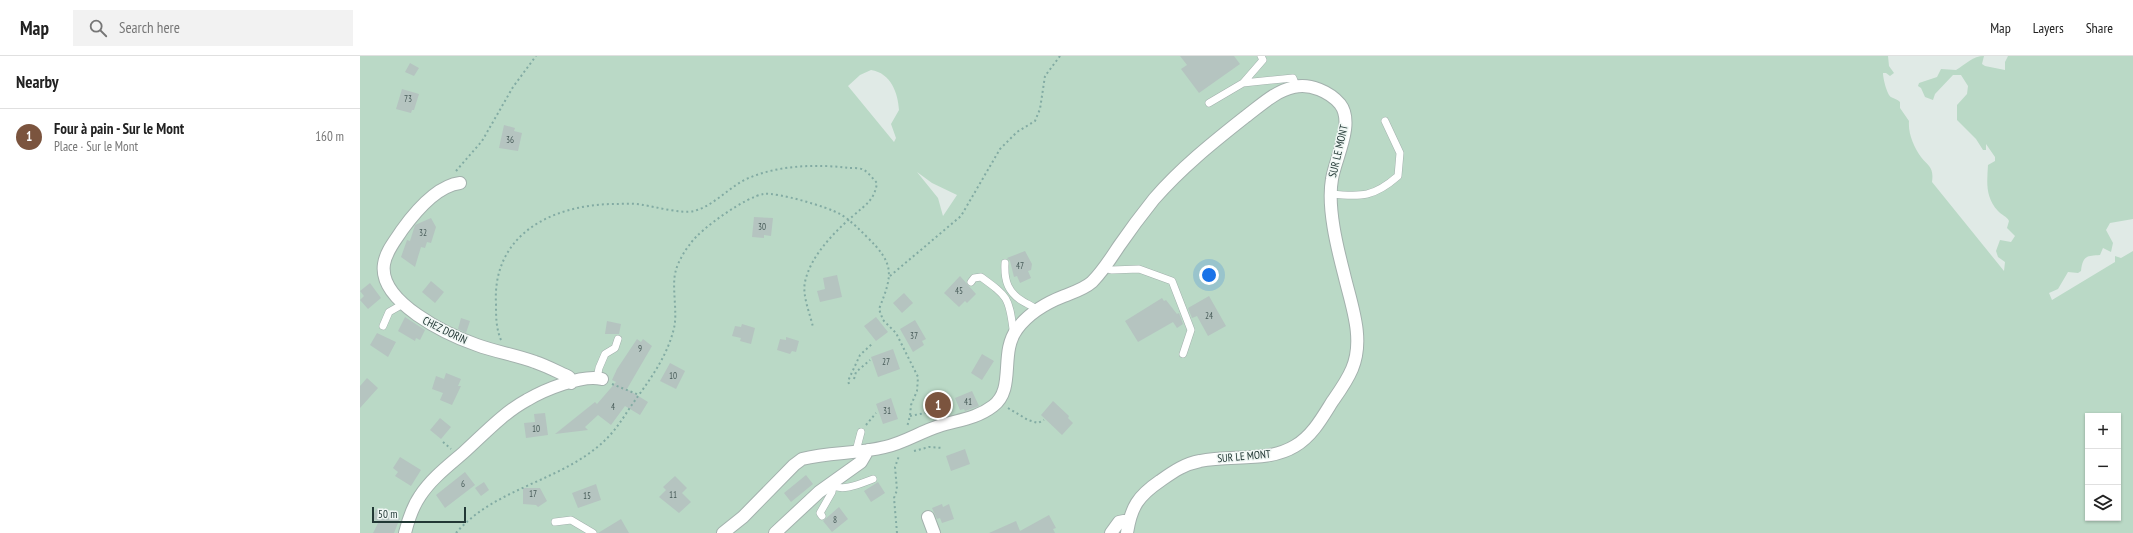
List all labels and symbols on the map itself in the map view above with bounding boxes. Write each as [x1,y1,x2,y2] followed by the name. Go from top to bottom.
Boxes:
[404,93,412,104] house number: 73
[1325,123,1351,179] street label: SUR LE MONT
[506,134,514,145] house number: 36
[758,221,766,232] house number: 30
[419,227,427,238] house number: 32
[1016,260,1024,271] house number: 47
[1199,265,1219,285] your location
[955,285,963,296] house number: 45
[1205,310,1213,321] house number: 24
[420,313,470,347] street label: CHEZ DORIN
[910,330,918,341] house number: 37
[638,343,642,354] house number: 9
[882,356,890,367] house number: 27
[669,370,677,381] house number: 10
[925,390,951,420] pin: 1
[964,396,972,407] house number: 41
[611,401,615,412] house number: 4
[883,405,891,416] house number: 31
[532,423,540,434] house number: 10
[1217,447,1271,465] street label: SUR LE MONT
[461,478,465,489] house number: 6
[529,488,537,499] house number: 17
[669,489,677,500] house number: 11
[583,490,591,501] house number: 15
[372,505,466,524] scale bar
[833,514,837,525] house number: 8

